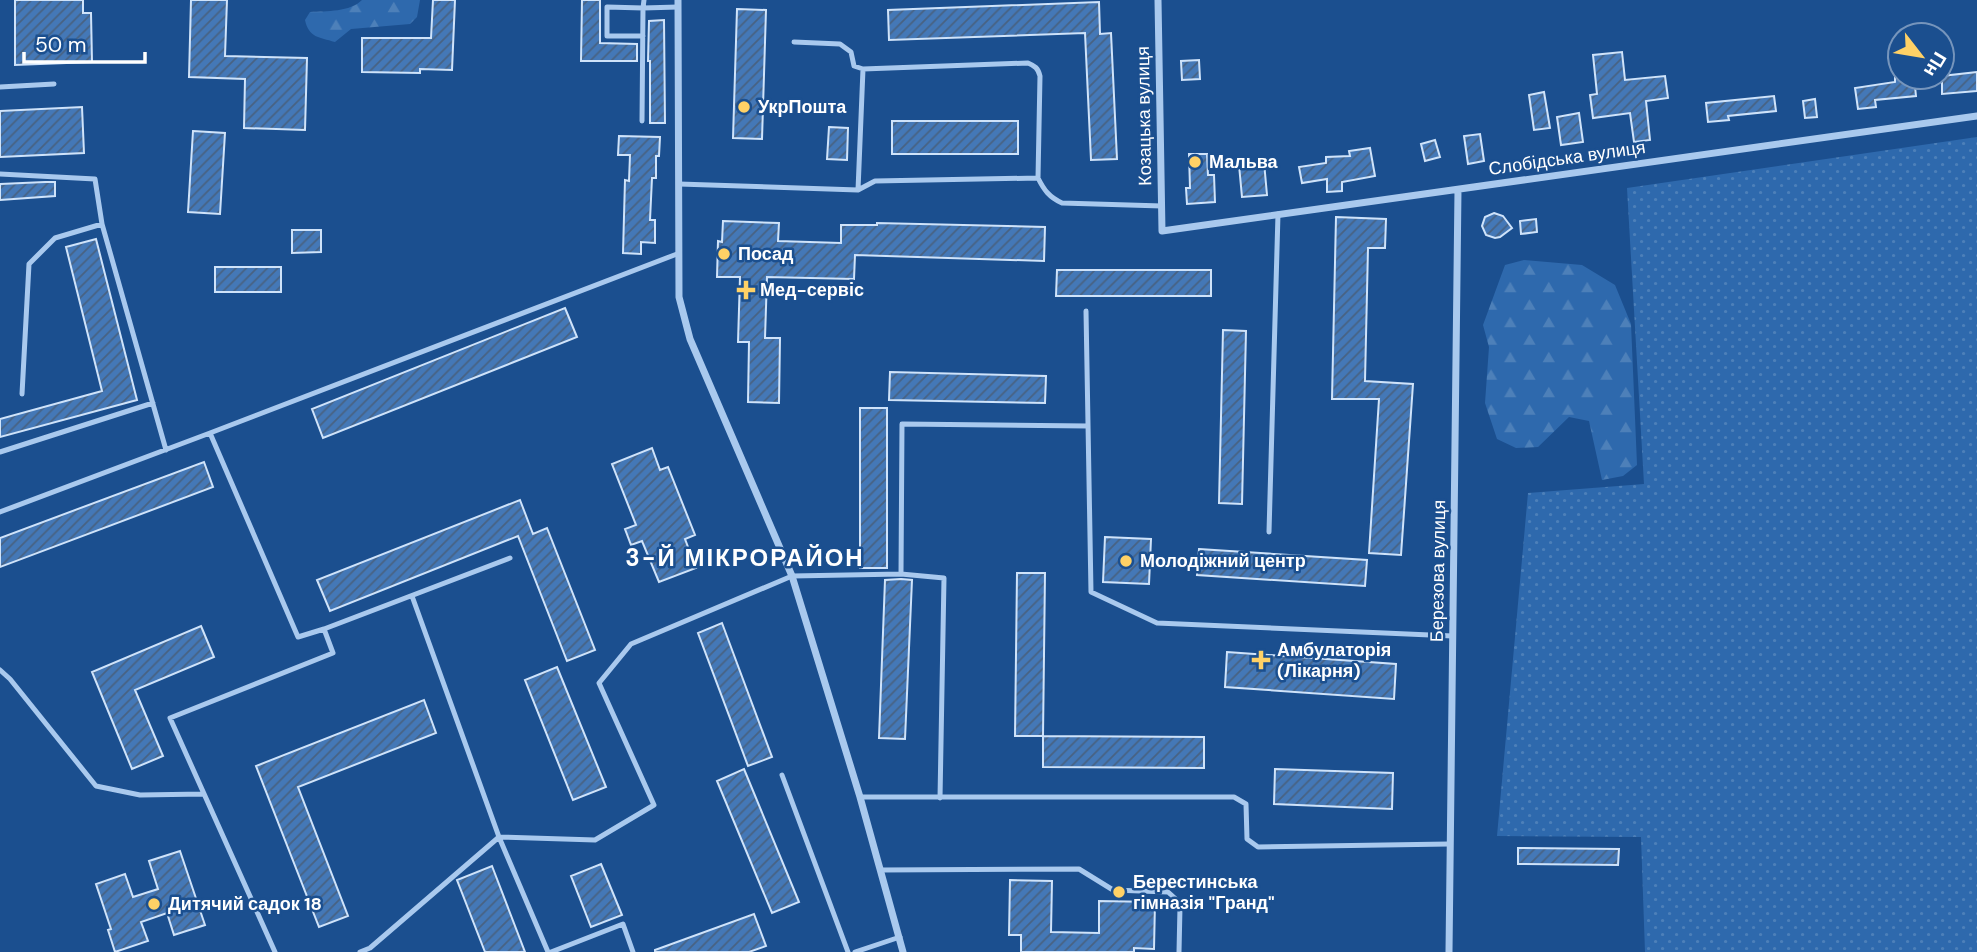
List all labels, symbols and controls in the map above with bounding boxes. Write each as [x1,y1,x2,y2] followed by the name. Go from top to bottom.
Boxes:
[24,21,145,65] scale bar
[1886,21,1956,91] north arrow
[35,31,86,59] text: 50 m
[1131,46,1157,186] street label: Козацька вулиця
[1918,47,1952,82] text: Пн
[758,95,847,119] place label: УкрПошта
[736,99,752,115] marker: УкрПошта
[1487,135,1647,181] street label: Слобідська вулиця
[1209,150,1279,174] place label: Мальва
[1187,154,1203,170] marker: Мальва
[738,242,794,266] place label: Посад
[716,246,732,262] marker: Посад
[760,278,864,302] place label: Мед-сервіс
[738,282,754,298] marker: Мед-сервіс
[1425,500,1451,642] street label: Березова вулиця
[625,542,865,573] district label: 3-Й МІКРОРАЙОН
[1140,549,1306,573] place label: Молодіжний центр
[1118,553,1134,569] marker: Молодіжний центр
[1277,638,1391,683] place label: Амбулаторія (Лікарня)
[1251,650,1271,670] marker: Амбулаторія (Лікарня)
[1133,870,1275,915] place label: Берестинська гімназія "Гранд"
[1111,884,1127,900] marker: Берестинська гімназія "Гранд"
[168,892,322,916] place label: Дитячий садок 18
[146,896,162,912] marker: Дитячий садок 18

